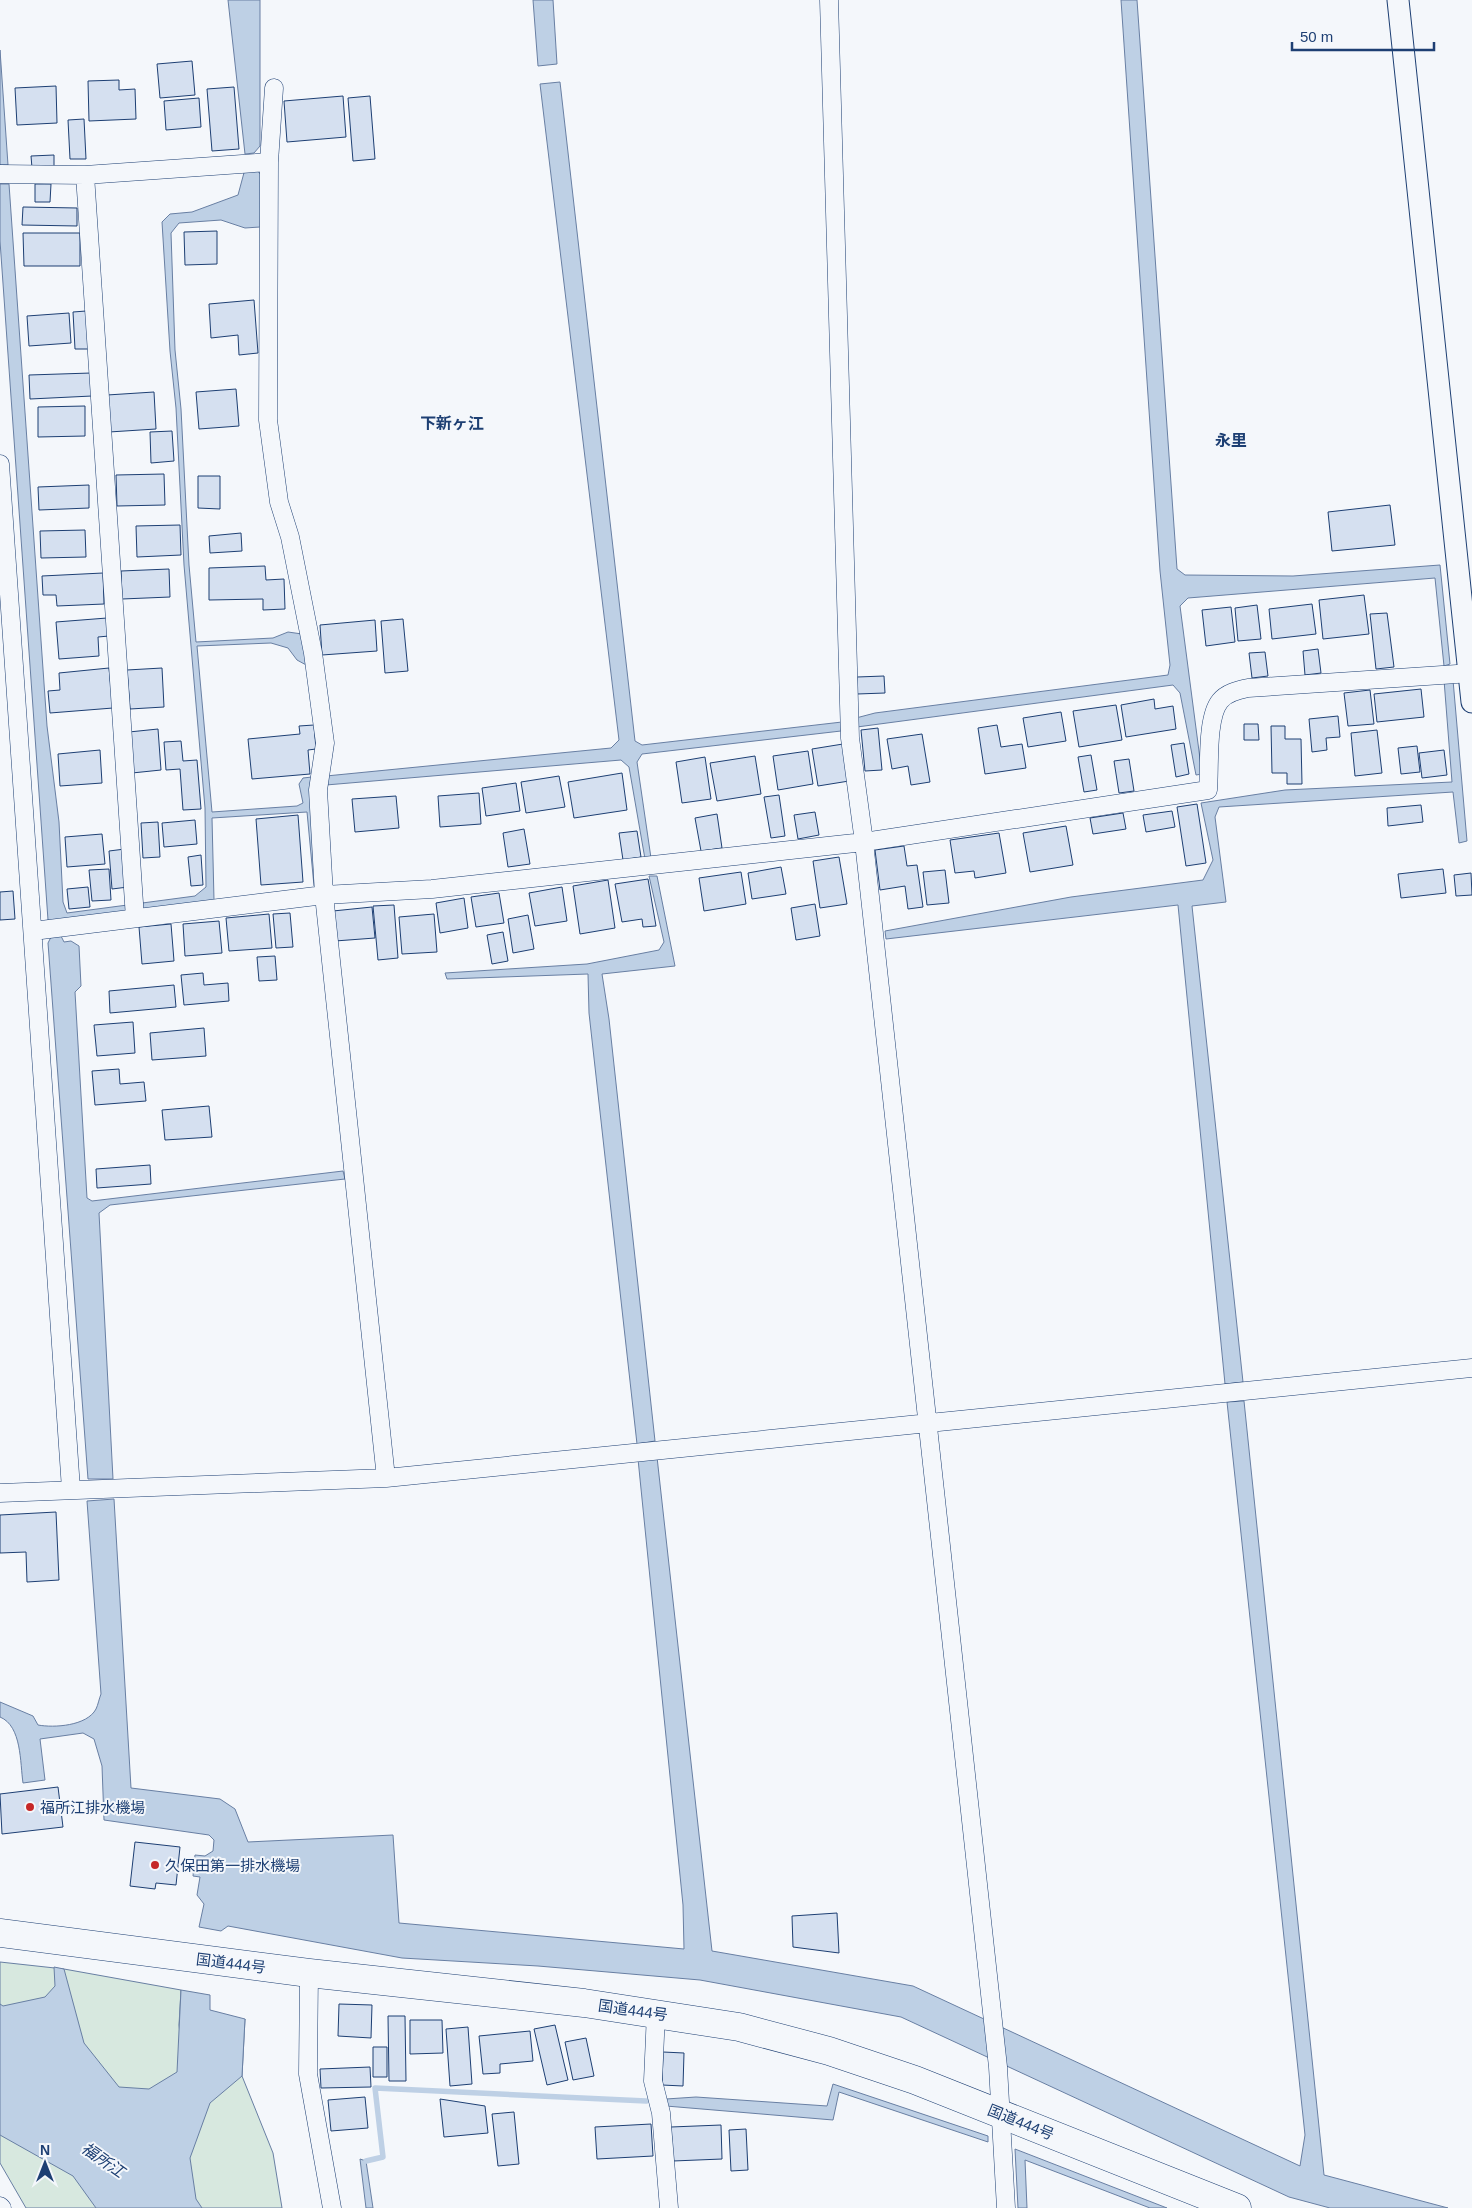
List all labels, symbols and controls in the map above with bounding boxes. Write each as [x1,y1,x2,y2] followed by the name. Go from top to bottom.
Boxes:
[1292,20,1434,52] scale bar
[1300,28,1333,45] text: 50 m
[420,415,484,432] district label: 下新ヶ江
[1215,432,1247,449] district label: 永里
[40,1799,145,1816] place label: 福所江排水機場
[24,1801,36,1813] marker: 福所江排水機場
[165,1857,300,1874] place label: 久保田第一排水機場
[149,1859,161,1871] marker: 久保田第一排水機場
[195,1950,267,1976] street label: 国道444号
[597,1997,669,2023] street label: 国道444号
[985,2101,1057,2143] street label: 国道444号
[20,2138,70,2188] north arrow
[78,2139,129,2182] water label: 福所江
[40,2142,50,2158] text: N

